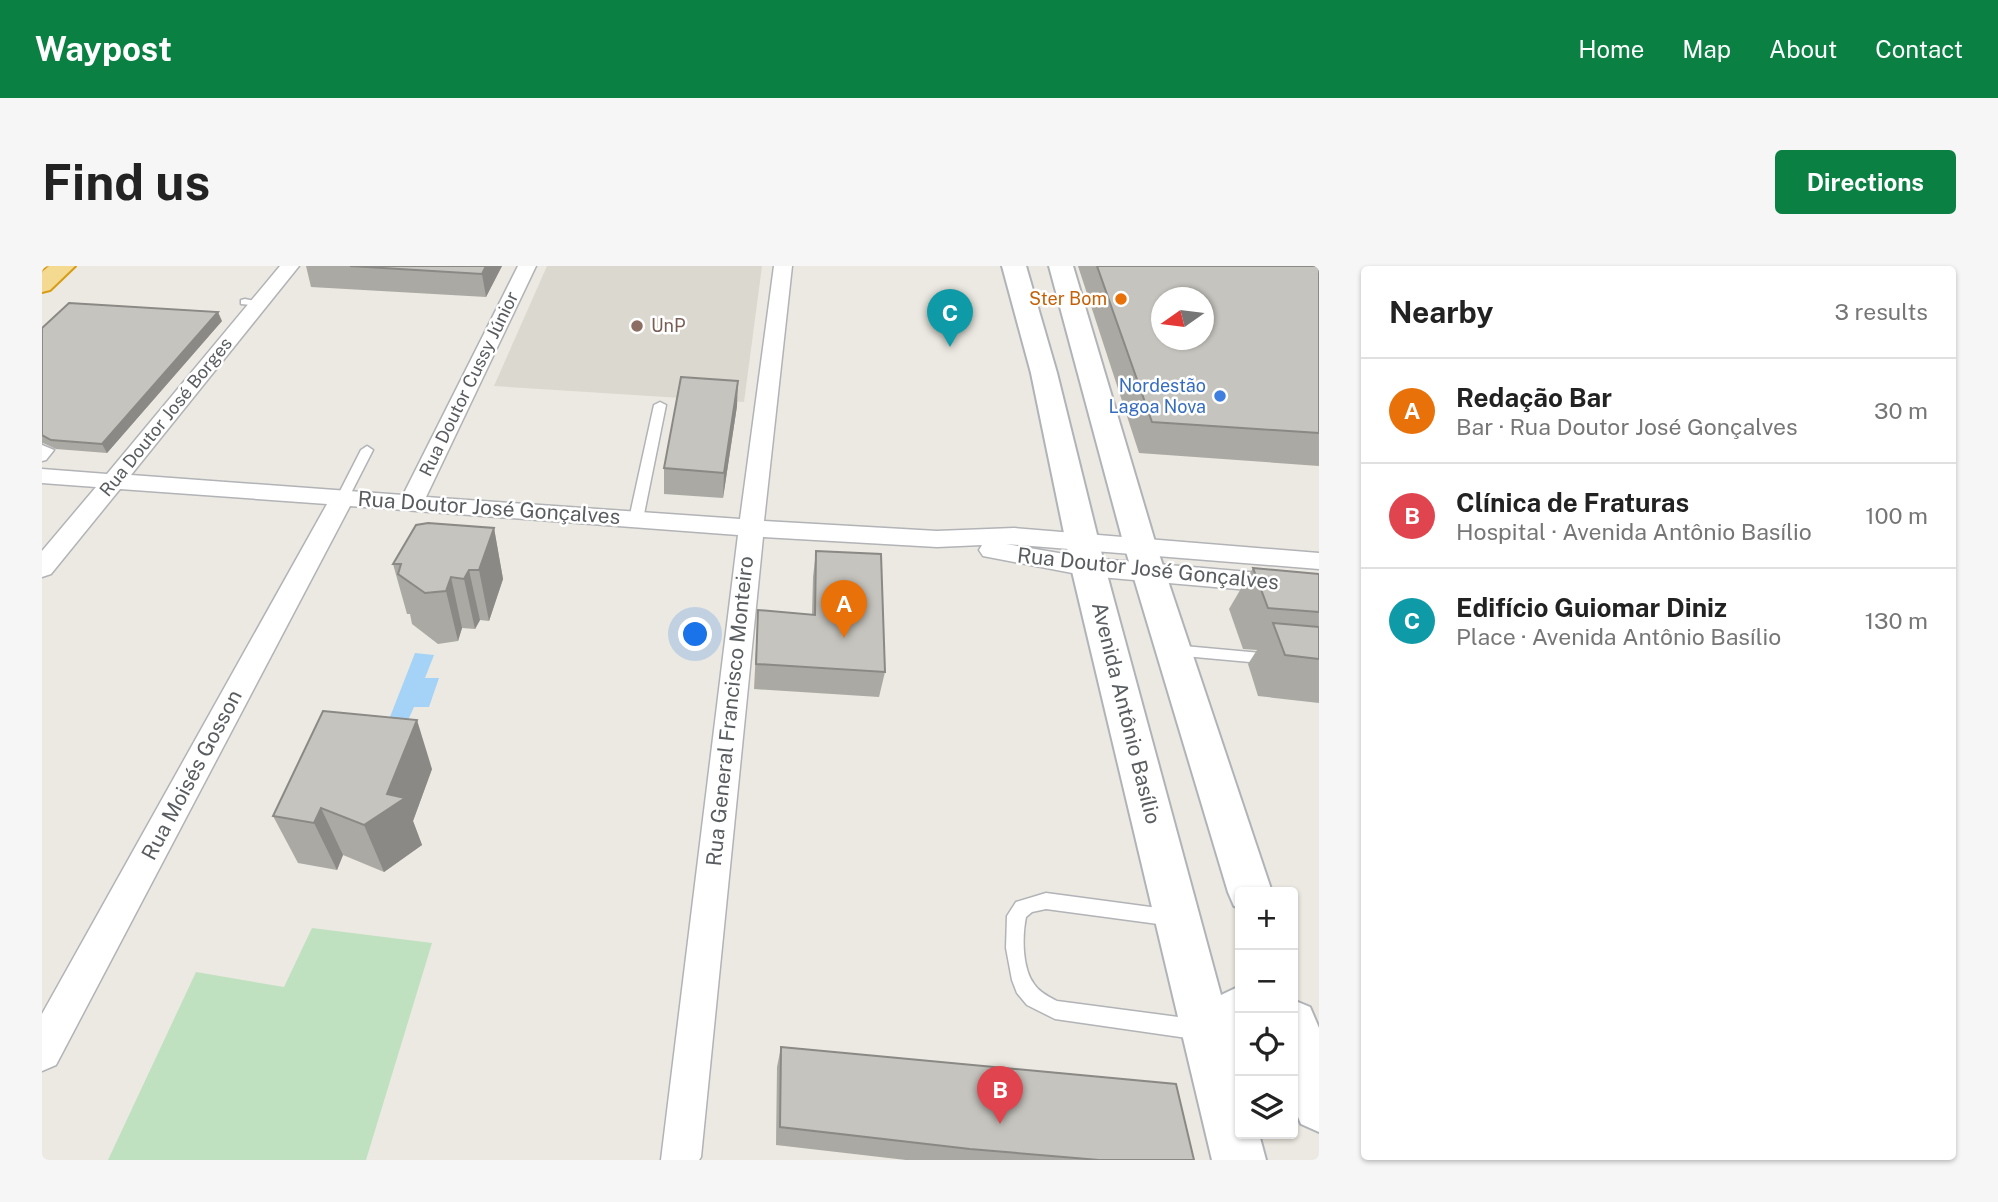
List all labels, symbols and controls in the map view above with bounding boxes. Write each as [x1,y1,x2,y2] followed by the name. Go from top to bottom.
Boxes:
[35,30,172,68] text: Waypost
[1578,35,1644,63] text: Home
[1682,35,1731,63] text: Map
[1769,35,1837,63] text: About
[1875,35,1963,63] text: Contact
[1775,150,1956,214] button: Directions
[42,153,210,211] text: Find us
[1151,287,1214,350] north arrow
[415,288,522,480] street label: Rua Doutor Cussy Júnior
[1029,288,1107,309] place label: Ster Bom
[927,289,973,347] pin: C
[1113,291,1129,307] marker: Ster Bom
[1389,294,1493,330] text: Nearby
[1834,298,1928,325] text: 3 results
[651,315,685,336] place label: UnP
[629,318,645,334] marker: UnP
[95,333,236,500] street label: Rua Doutor José Borges
[1108,375,1206,417] place label: Nordestão Lagoa Nova
[1456,382,1612,413] text: Redação Bar
[1212,388,1228,404] marker: Nordestão Lagoa Nova
[1404,397,1420,424] text: A
[1874,397,1928,424] text: 30 m
[1456,413,1798,440] text: Bar · Rua Doutor José Gonçalves
[357,486,621,529] street label: Rua Doutor José Gonçalves
[1456,487,1689,518] text: Clínica de Fraturas
[1404,502,1420,529] text: B
[1865,502,1928,529] text: 100 m
[1456,518,1812,545] text: Hospital · Avenida Antônio Basílio
[1016,542,1280,595] street label: Rua Doutor José Gonçalves
[701,555,758,867] street label: Rua General Francisco Monteiro
[821,580,867,638] pin: A
[1456,592,1727,623] text: Edifício Guiomar Diniz
[1087,599,1166,826] street label: Avenida Antônio Basílio
[1404,607,1420,634] text: C
[1865,607,1928,634] text: 130 m
[678,617,712,651] your location
[1456,623,1781,650] text: Place · Avenida Antônio Basílio
[136,685,247,864] street label: Rua Moisés Gosson
[1235,887,1298,1139] map controls
[1235,887,1298,950] button: +
[1235,950,1298,1013] button: −
[1235,1013,1298,1076] button: locate
[977,1066,1023,1124] pin: B
[1235,1076,1298,1139] button: layers

